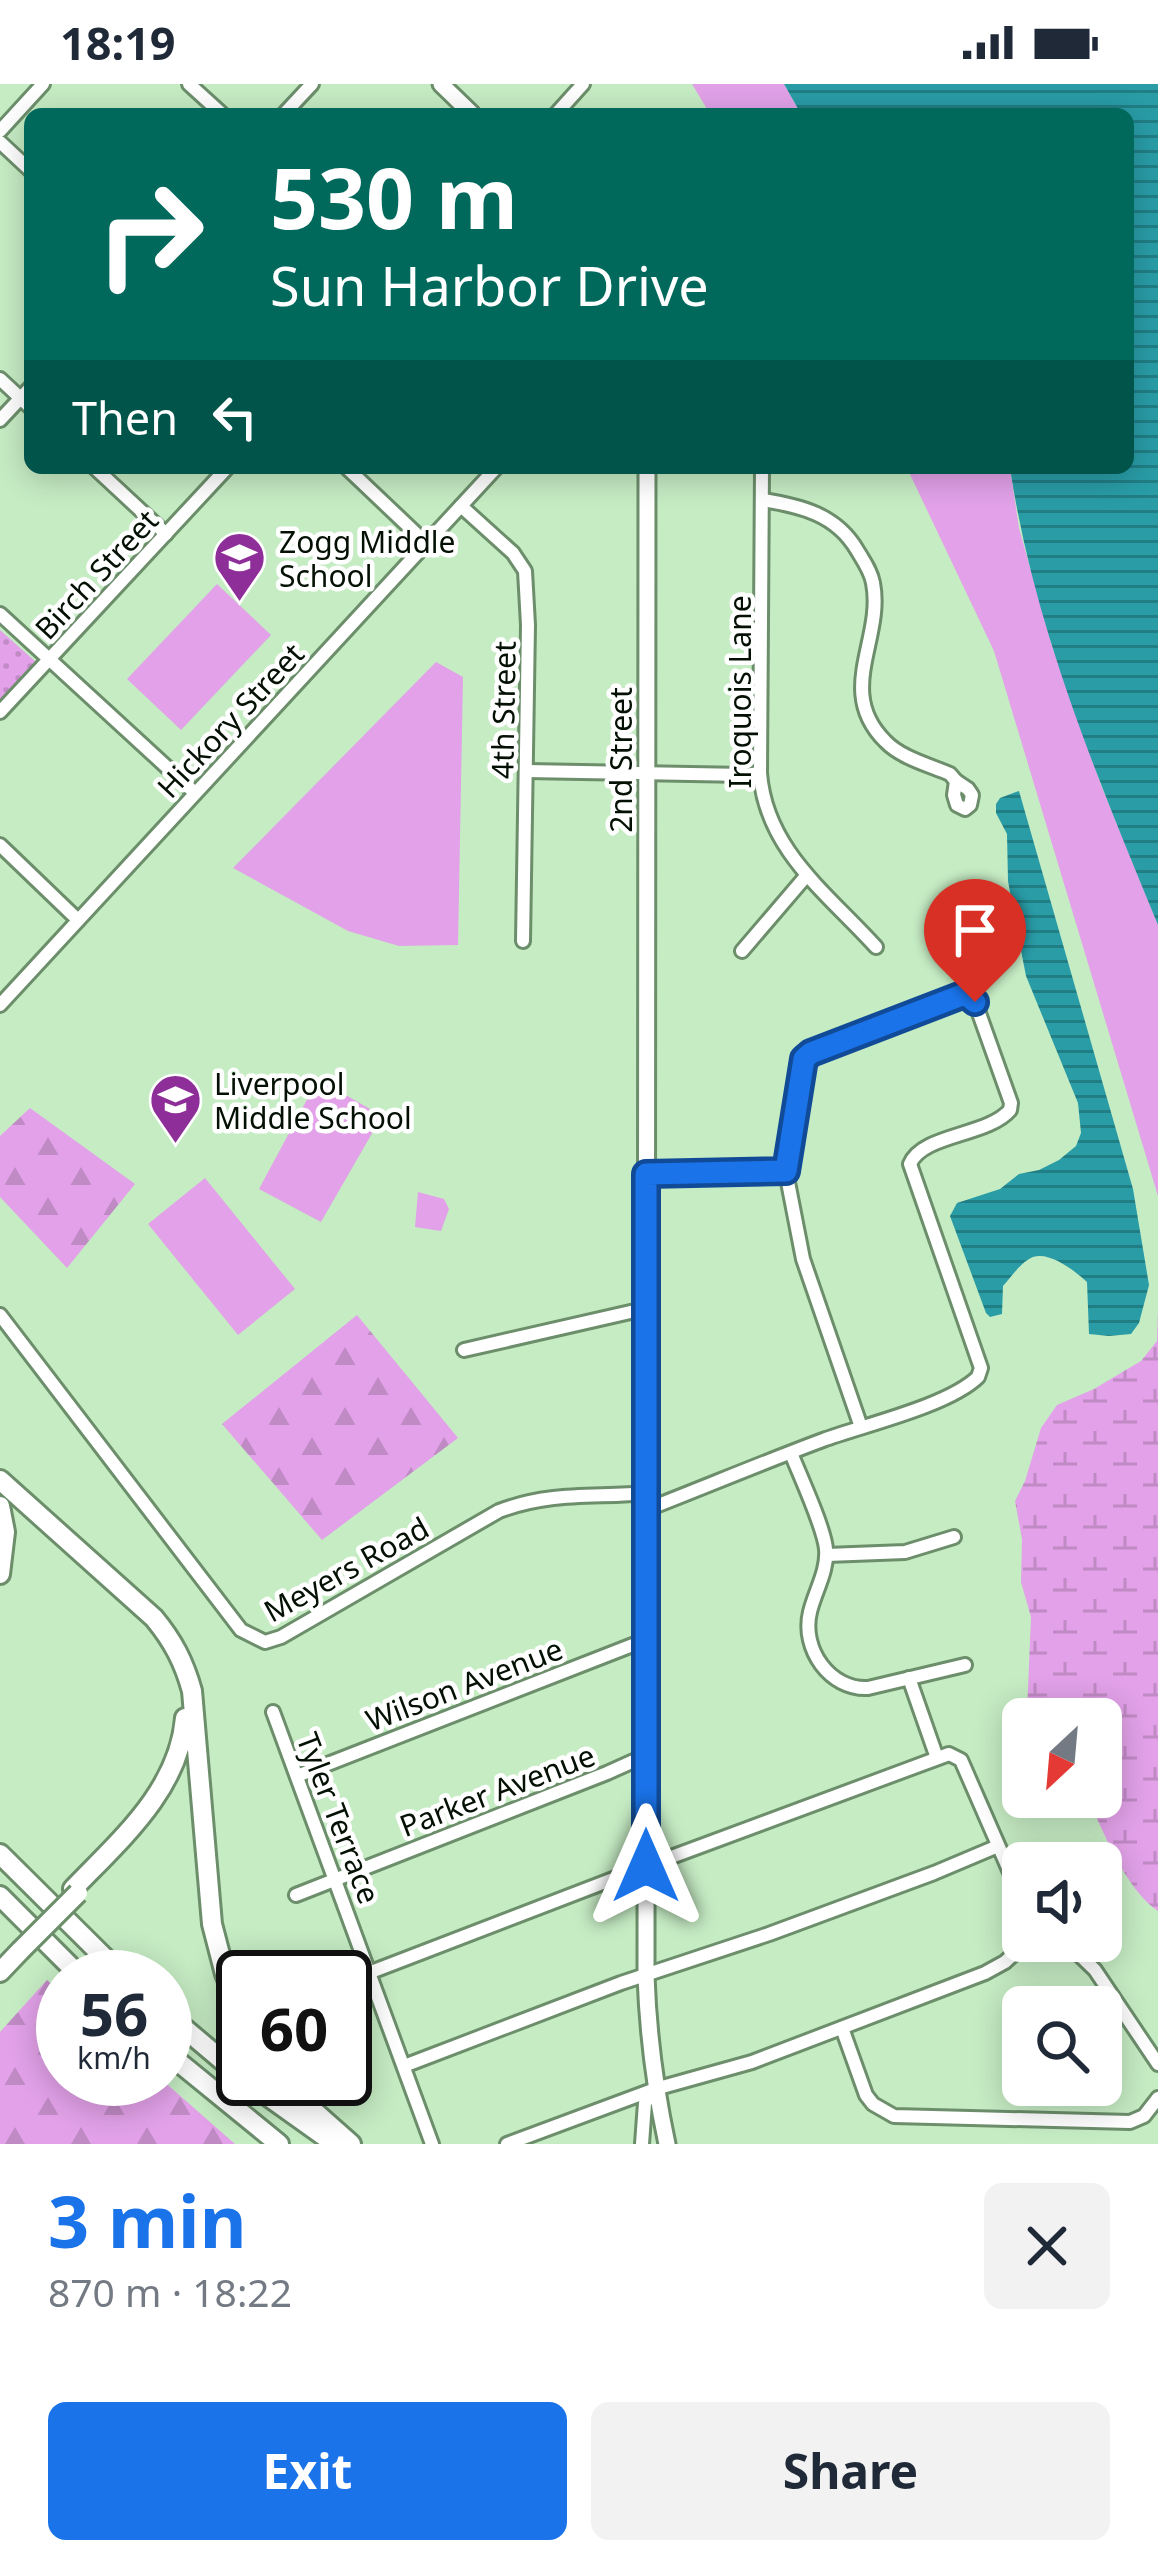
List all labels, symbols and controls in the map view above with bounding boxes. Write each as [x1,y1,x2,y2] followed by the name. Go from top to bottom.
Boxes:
[60,12,176,73] text: 18:19
[270,139,518,254] text: 530 m
[72,156,228,312] icon: right
[270,248,709,322] text: Sun Harbor Drive
[202,384,268,450] icon: left
[72,387,178,448] text: Then
[25,500,167,648] street label: Birch Street
[279,521,456,596] place label: Zogg Middle School
[212,530,268,604] school or university icon: Zogg Middle School
[719,595,760,789] street label: Iroquois Lane
[148,634,313,806] street label: Hickory Street
[481,640,525,779] street label: 4th Street
[600,687,641,833] street label: 2nd Street
[924,879,1026,1002] pin
[942,897,1008,963] icon: arrive
[214,1063,412,1138] place label: Liverpool Middle School
[147,1072,203,1146] school or university icon: Liverpool Middle School
[256,1507,436,1631] street label: Meyers Road
[360,1628,568,1740] street label: Wilson Avenue
[1002,1698,1122,1818] north arrow
[1002,1698,1122,2106] map controls
[288,1727,390,1909] street label: Tyler Terrace
[394,1734,600,1846] street label: Parker Avenue
[583,1803,709,1929] position arrow
[1002,1842,1122,1962] button: sound
[216,1950,372,2106] speed limit sign: 60
[80,1972,148,2054] text: 56
[1002,1986,1122,2106] button: search
[77,2037,151,2078] text: km/h
[48,2171,246,2269] text: 3 min
[984,2183,1110,2309] button: close
[48,2265,292,2318] text: 870 m · 18:22
[48,2402,567,2540] button: Exit
[591,2402,1110,2540] button: Share

